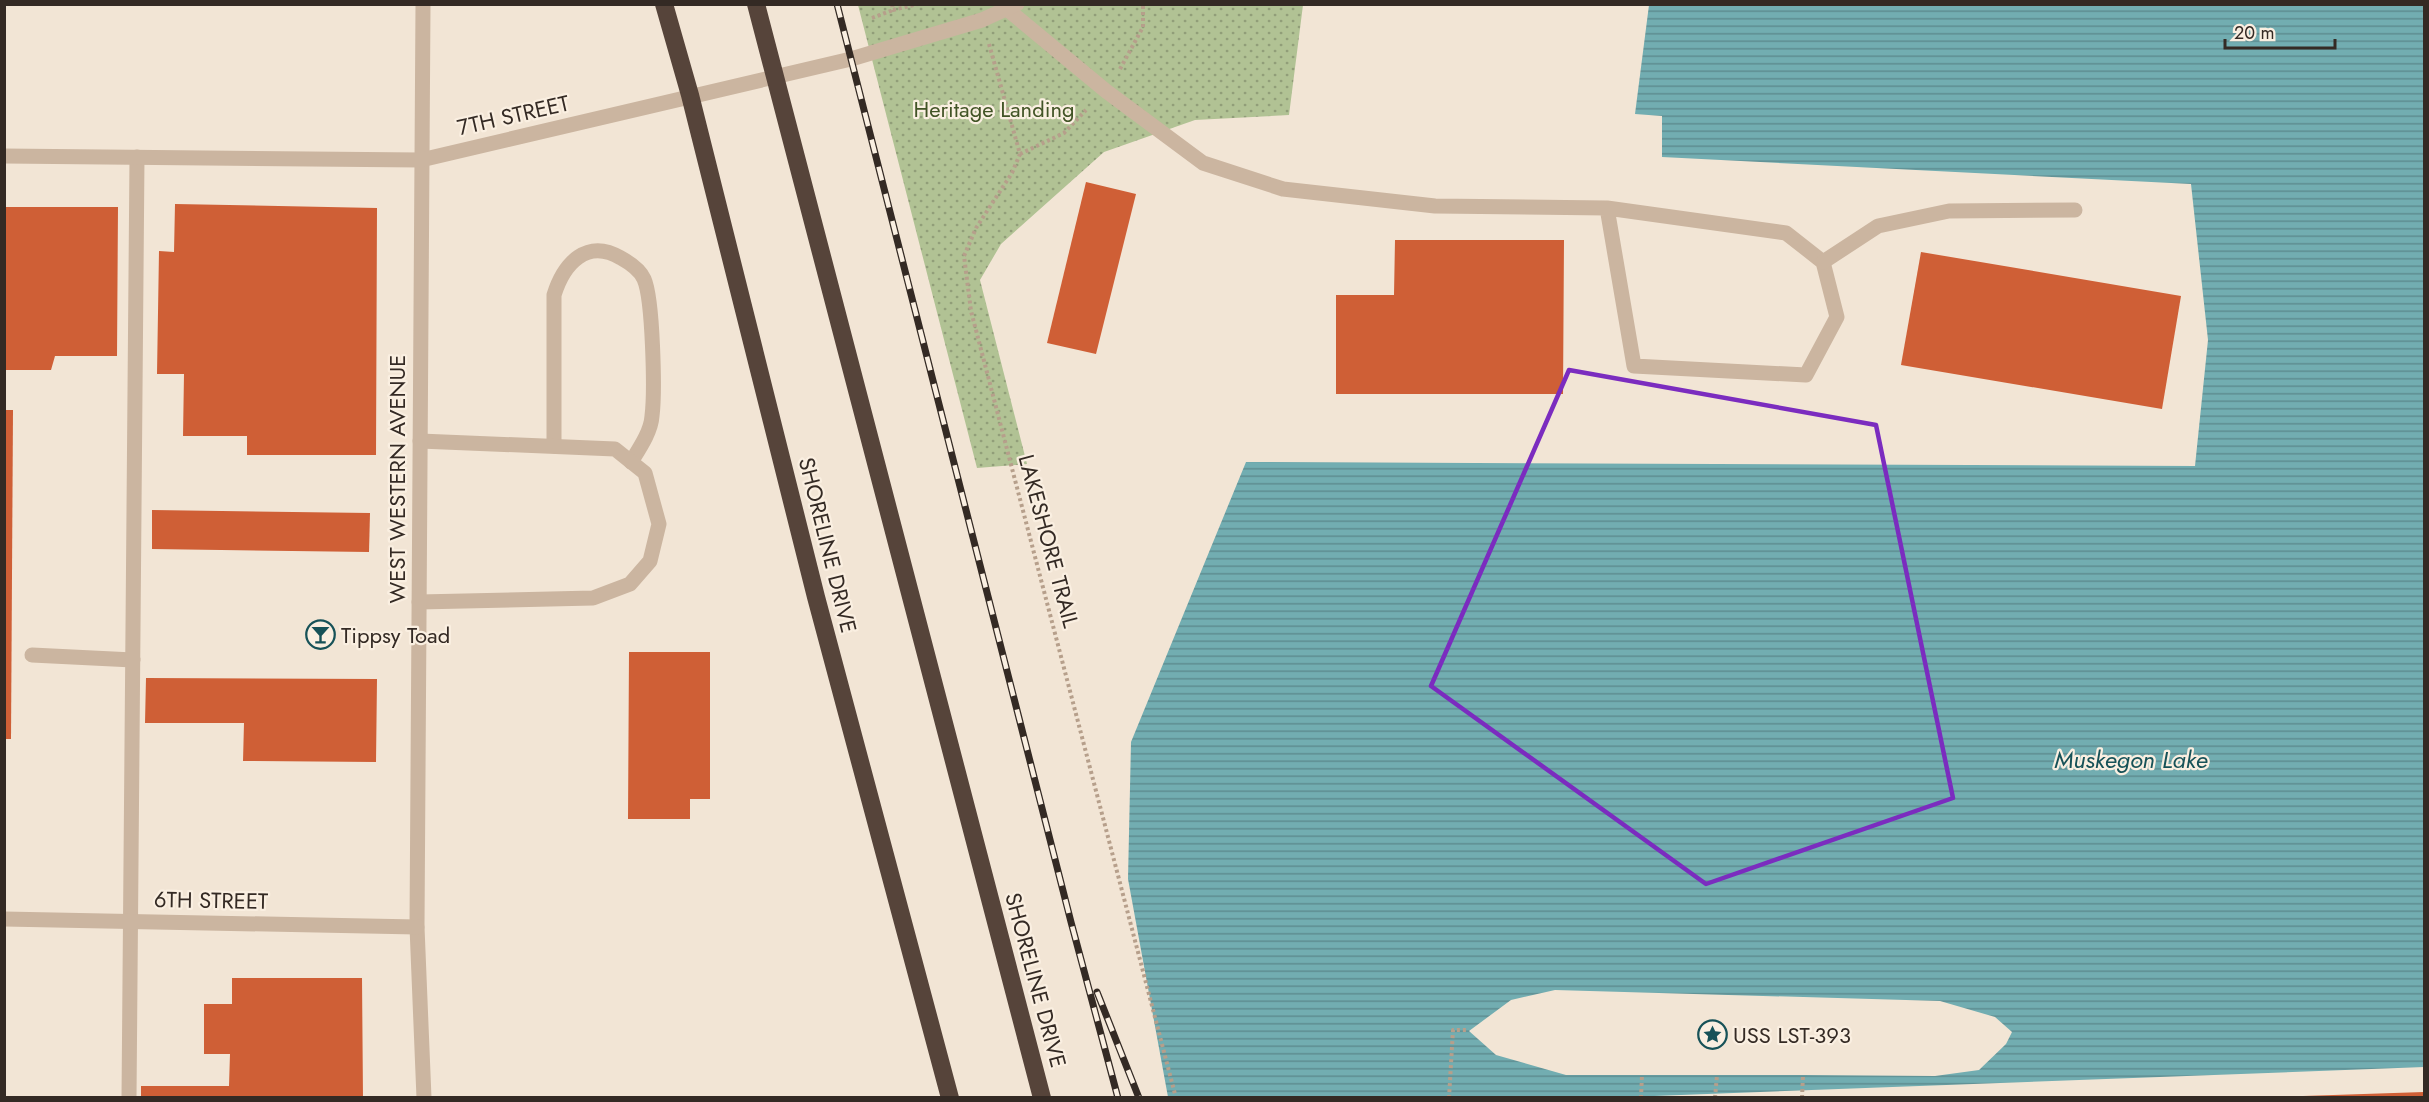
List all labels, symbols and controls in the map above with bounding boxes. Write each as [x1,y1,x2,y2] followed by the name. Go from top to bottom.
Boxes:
[2225,12,2334,50] scale bar
[2234,20,2274,46] text: 20 m
[454,86,573,143] street label: 7TH STREET
[913,93,1075,125] park label: Heritage Landing
[381,355,413,603] street label: WEST WESTERN AVENUE
[1010,451,1088,631] street label: LAKESHORE TRAIL
[791,454,865,636] street label: SHORELINE DRIVE
[304,619,336,651] bar icon: Tippsy Toad
[341,619,450,651] place label: Tippsy Toad
[2054,742,2208,777] water label: Muskegon Lake
[154,883,269,917] street label: 6TH STREET
[997,889,1075,1071] street label: SHORELINE DRIVE
[1696,1019,1728,1051] place icon: USS LST-393
[1733,1019,1851,1051] place label: USS LST-393

